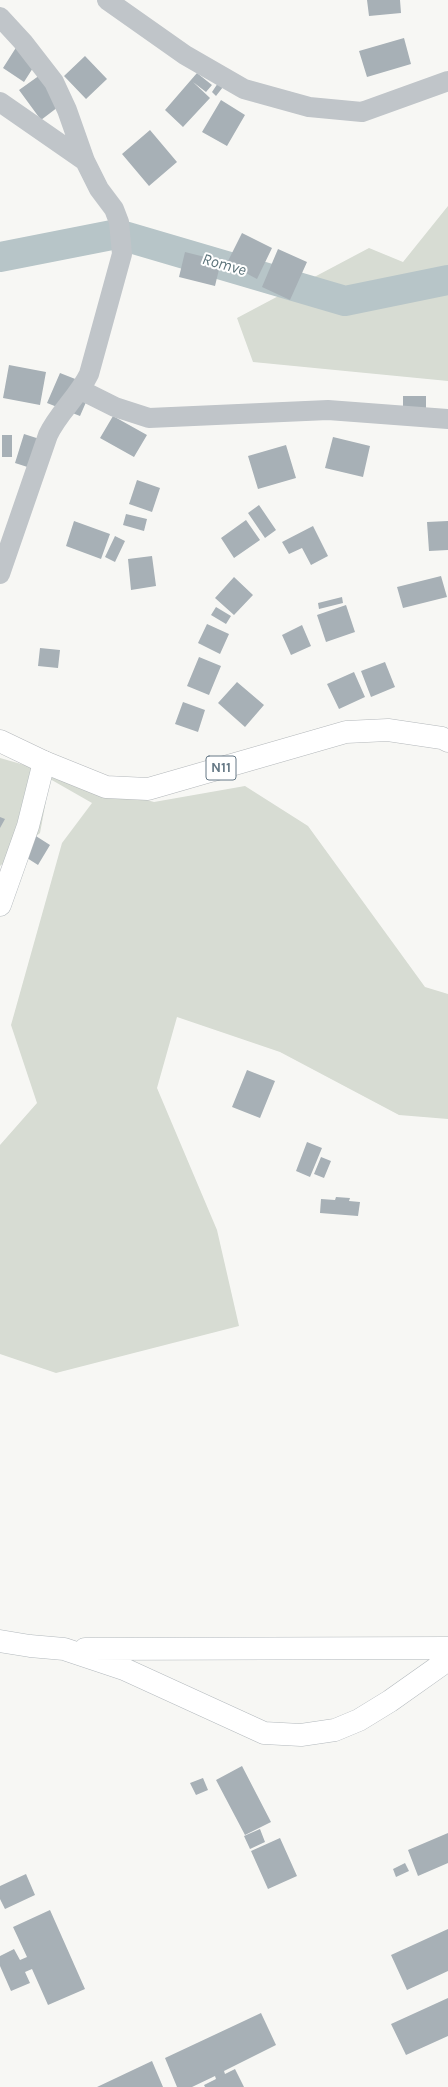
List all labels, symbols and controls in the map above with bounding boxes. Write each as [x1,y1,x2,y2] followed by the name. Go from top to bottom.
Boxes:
[200,250,248,280] water label: Romve
[206,756,236,780] road number: N11

